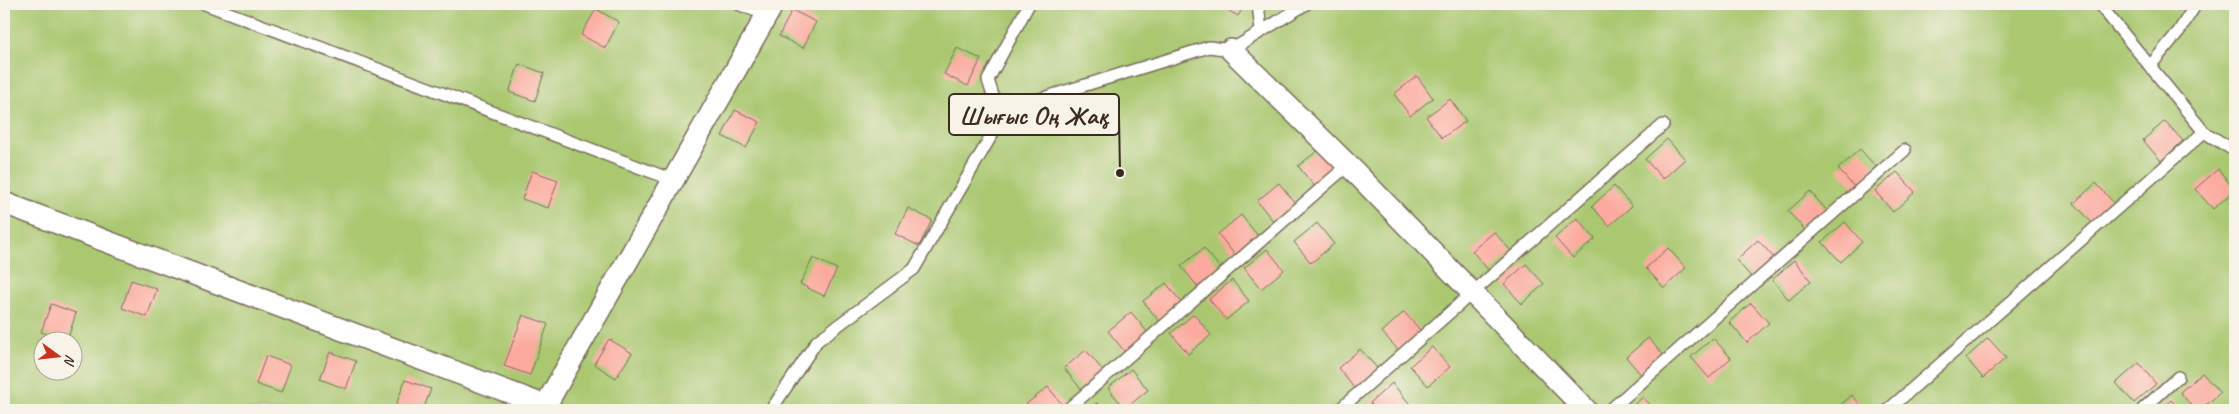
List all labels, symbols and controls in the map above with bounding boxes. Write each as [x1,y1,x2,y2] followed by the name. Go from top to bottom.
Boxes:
[949,94,1119,135] callout: Шығыс Оң Жақ
[959,99,1110,132] text: Шығыс Оң Жақ
[32,332,82,382] north arrow
[60,353,79,368] text: N

